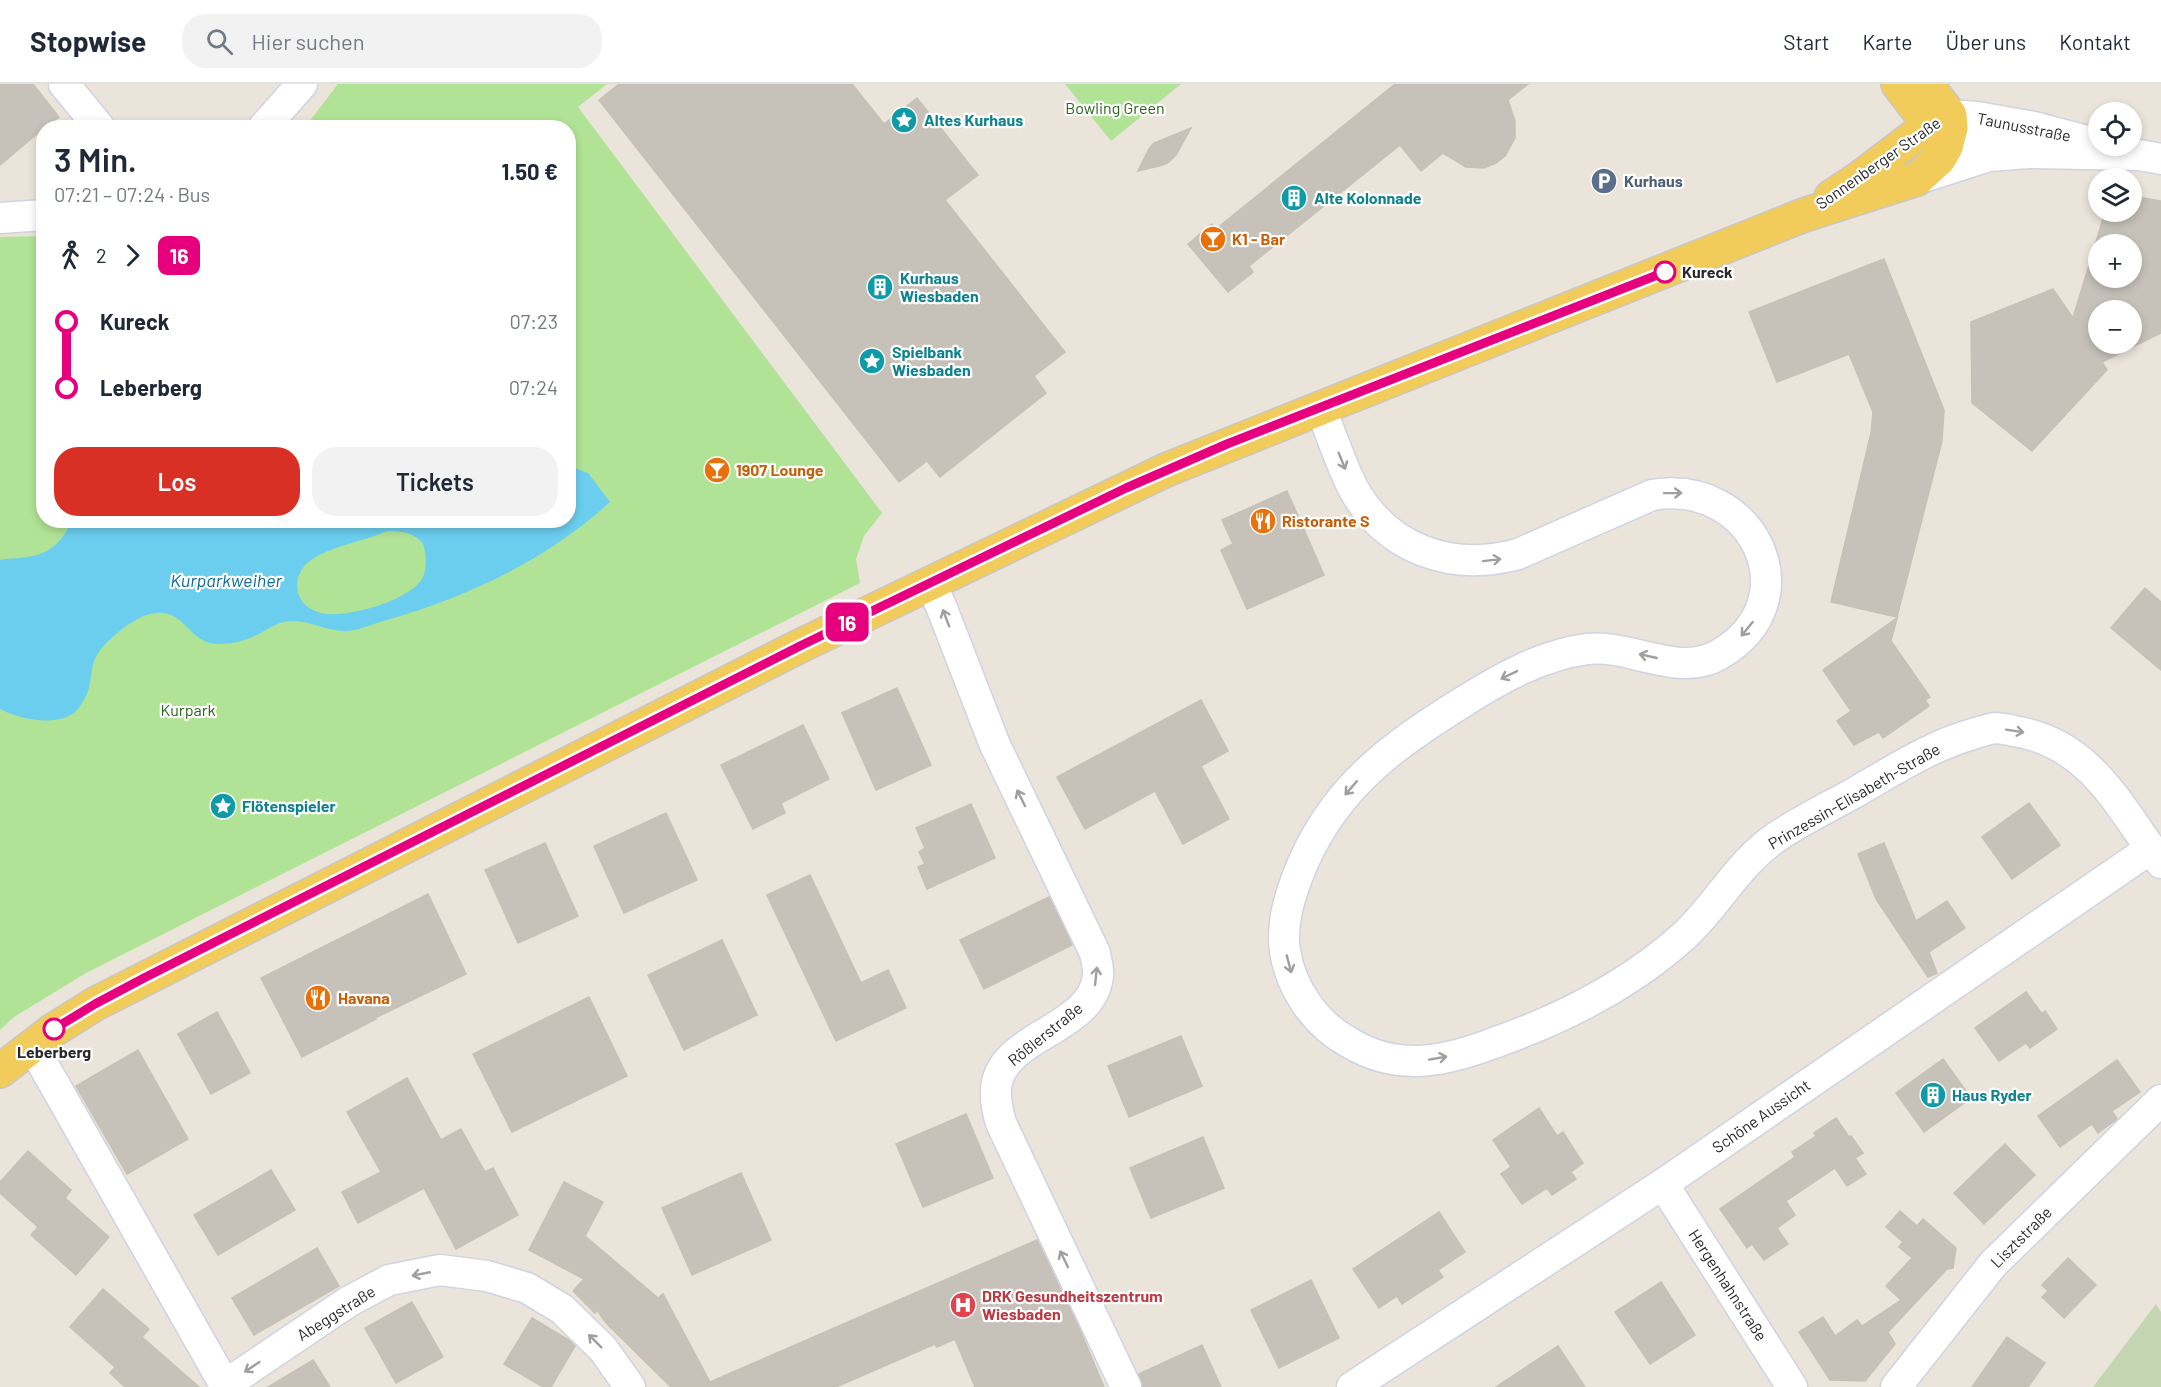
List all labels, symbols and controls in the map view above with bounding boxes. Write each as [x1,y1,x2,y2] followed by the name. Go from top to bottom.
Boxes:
[182,14,602,68] search box
[30,24,146,58] text: Stopwise
[203,25,236,58] icon: search
[251,28,365,54] text: Hier suchen
[1783,29,1830,54] text: Start
[1863,29,1913,54] text: Karte
[1946,29,2026,54] text: Über uns
[2059,29,2131,54] text: Kontakt
[1065,98,1165,117] park label: Bowling Green
[2088,102,2142,354] map controls
[2088,102,2142,156] button: locate
[889,105,919,135] place icon: Altes Kurhaus
[1976,108,2073,145] street label: Taunusstraße
[924,110,1023,129] place label: Altes Kurhaus
[1812,112,1944,213] street label: Sonnenberger Straße
[54,139,137,179] text: 3 Min.
[502,158,558,184] text: 1.50 €
[1589,166,1619,196] parking icon: Kurhaus
[2088,168,2142,222] button: layers
[1624,171,1683,190] place label: Kurhaus
[54,182,210,206] text: 07:21 – 07:24 · Bus
[1279,183,1309,213] building icon: Alte Kolonnade
[1314,188,1422,207] place label: Alte Kolonnade
[1198,224,1228,254] bar icon: K1 - Bar
[1232,229,1285,248] place label: K1 - Bar
[2088,234,2142,288] button: +
[54,239,87,272] icon: walk
[116,239,149,272] icon: forward
[96,243,107,267] text: 2
[170,243,188,268] text: 16
[1654,261,1676,283] marker: Kureck
[1682,262,1733,281] place label: Kureck
[900,268,979,305] place label: Kurhaus Wiesbaden
[865,272,895,302] building icon: Kurhaus Wiesbaden
[2088,300,2142,354] button: −
[100,308,169,334] text: Kureck
[510,309,558,333] text: 07:23
[892,342,971,379] place label: Spielbank Wiesbaden
[857,346,887,376] place icon: Spielbank Wiesbaden
[100,374,202,400] text: Leberberg
[509,375,558,399] text: 07:24
[54,447,300,516] button: Los
[312,447,558,516] button: Tickets
[1337,451,1348,470] one-way arrow
[702,455,732,485] bar icon: 1907 Lounge
[736,460,824,479] place label: 1907 Lounge
[1663,487,1683,499] one-way arrow
[1248,506,1278,536] restaurant icon: Ristorante S
[1282,511,1369,530] place label: Ristorante S
[1481,554,1501,565] one-way arrow
[170,569,282,591] water label: Kurparkweiher
[820,602,874,642] line badge: 16
[940,609,951,628] one-way arrow
[838,610,856,635] text: 16
[1740,621,1753,637] one-way arrow
[1639,650,1658,662] one-way arrow
[1501,670,1519,681] one-way arrow
[160,700,216,719] park label: Kurpark
[2005,725,2024,736] one-way arrow
[1765,739,1943,853] street label: Prinzessin-Elisabeth-Straße
[1345,779,1359,795] one-way arrow
[1014,790,1026,808] one-way arrow
[208,791,238,821] place icon: Flötenspieler
[242,796,336,815] place label: Flötenspieler
[1283,954,1295,973] one-way arrow
[1091,967,1102,986] one-way arrow
[303,983,333,1013] restaurant icon: Havana
[338,988,390,1007] place label: Havana
[1004,998,1086,1069] street label: Rößlerstraße
[43,1018,65,1040] marker: Leberberg
[17,1042,91,1061] place label: Leberberg
[1428,1052,1448,1063] one-way arrow
[1708,1075,1813,1156] street label: Schöne Aussicht
[1918,1080,1948,1110] building icon: Haus Ryder
[1952,1085,2032,1104] place label: Haus Ryder
[1986,1202,2055,1271] street label: Lisztstraße
[1685,1225,1772,1344] street label: Hergenhahnstraße
[1057,1250,1069,1268] one-way arrow
[412,1269,431,1280] one-way arrow
[293,1281,378,1344] street label: Abeggstraße
[982,1286,1163,1323] place label: DRK Gesundheitszentrum Wiesbaden
[948,1290,978,1320] hospital icon: DRK Gesundheitszentrum Wiesbaden
[587,1334,602,1348] one-way arrow
[244,1361,260,1373] one-way arrow

